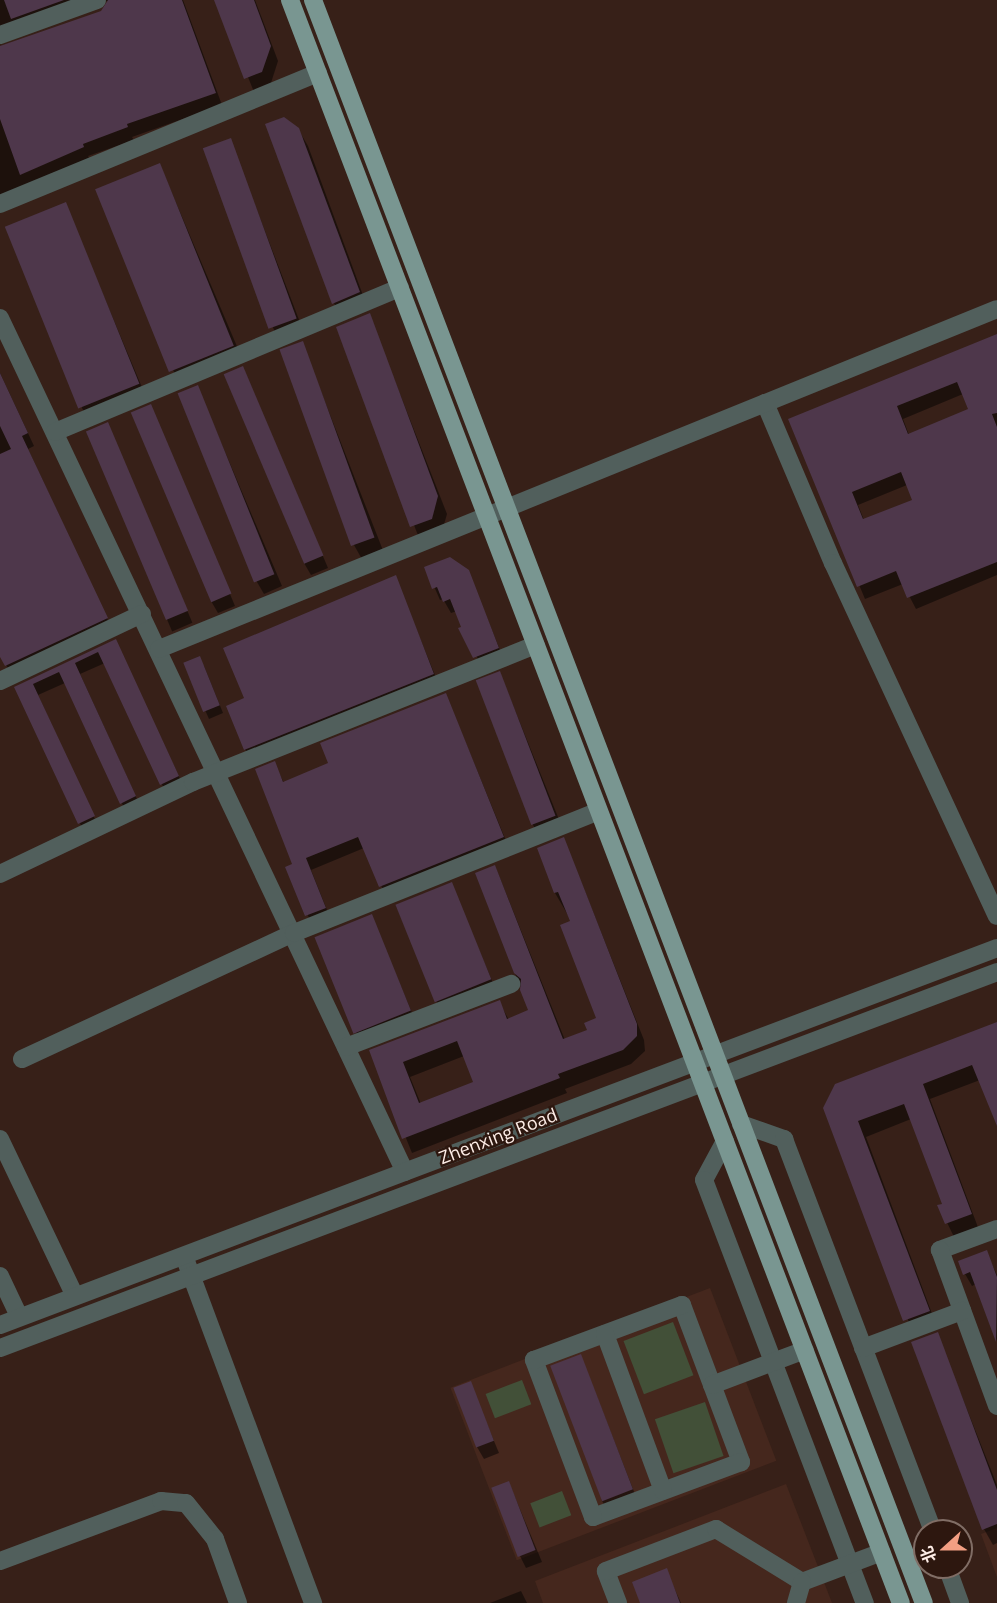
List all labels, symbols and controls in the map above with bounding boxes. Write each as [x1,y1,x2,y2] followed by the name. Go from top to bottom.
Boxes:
[436,1104,560,1168] street label: Zhenxing Road
[913,1519,973,1579] north arrow
[915,1543,941,1566] text: 北

